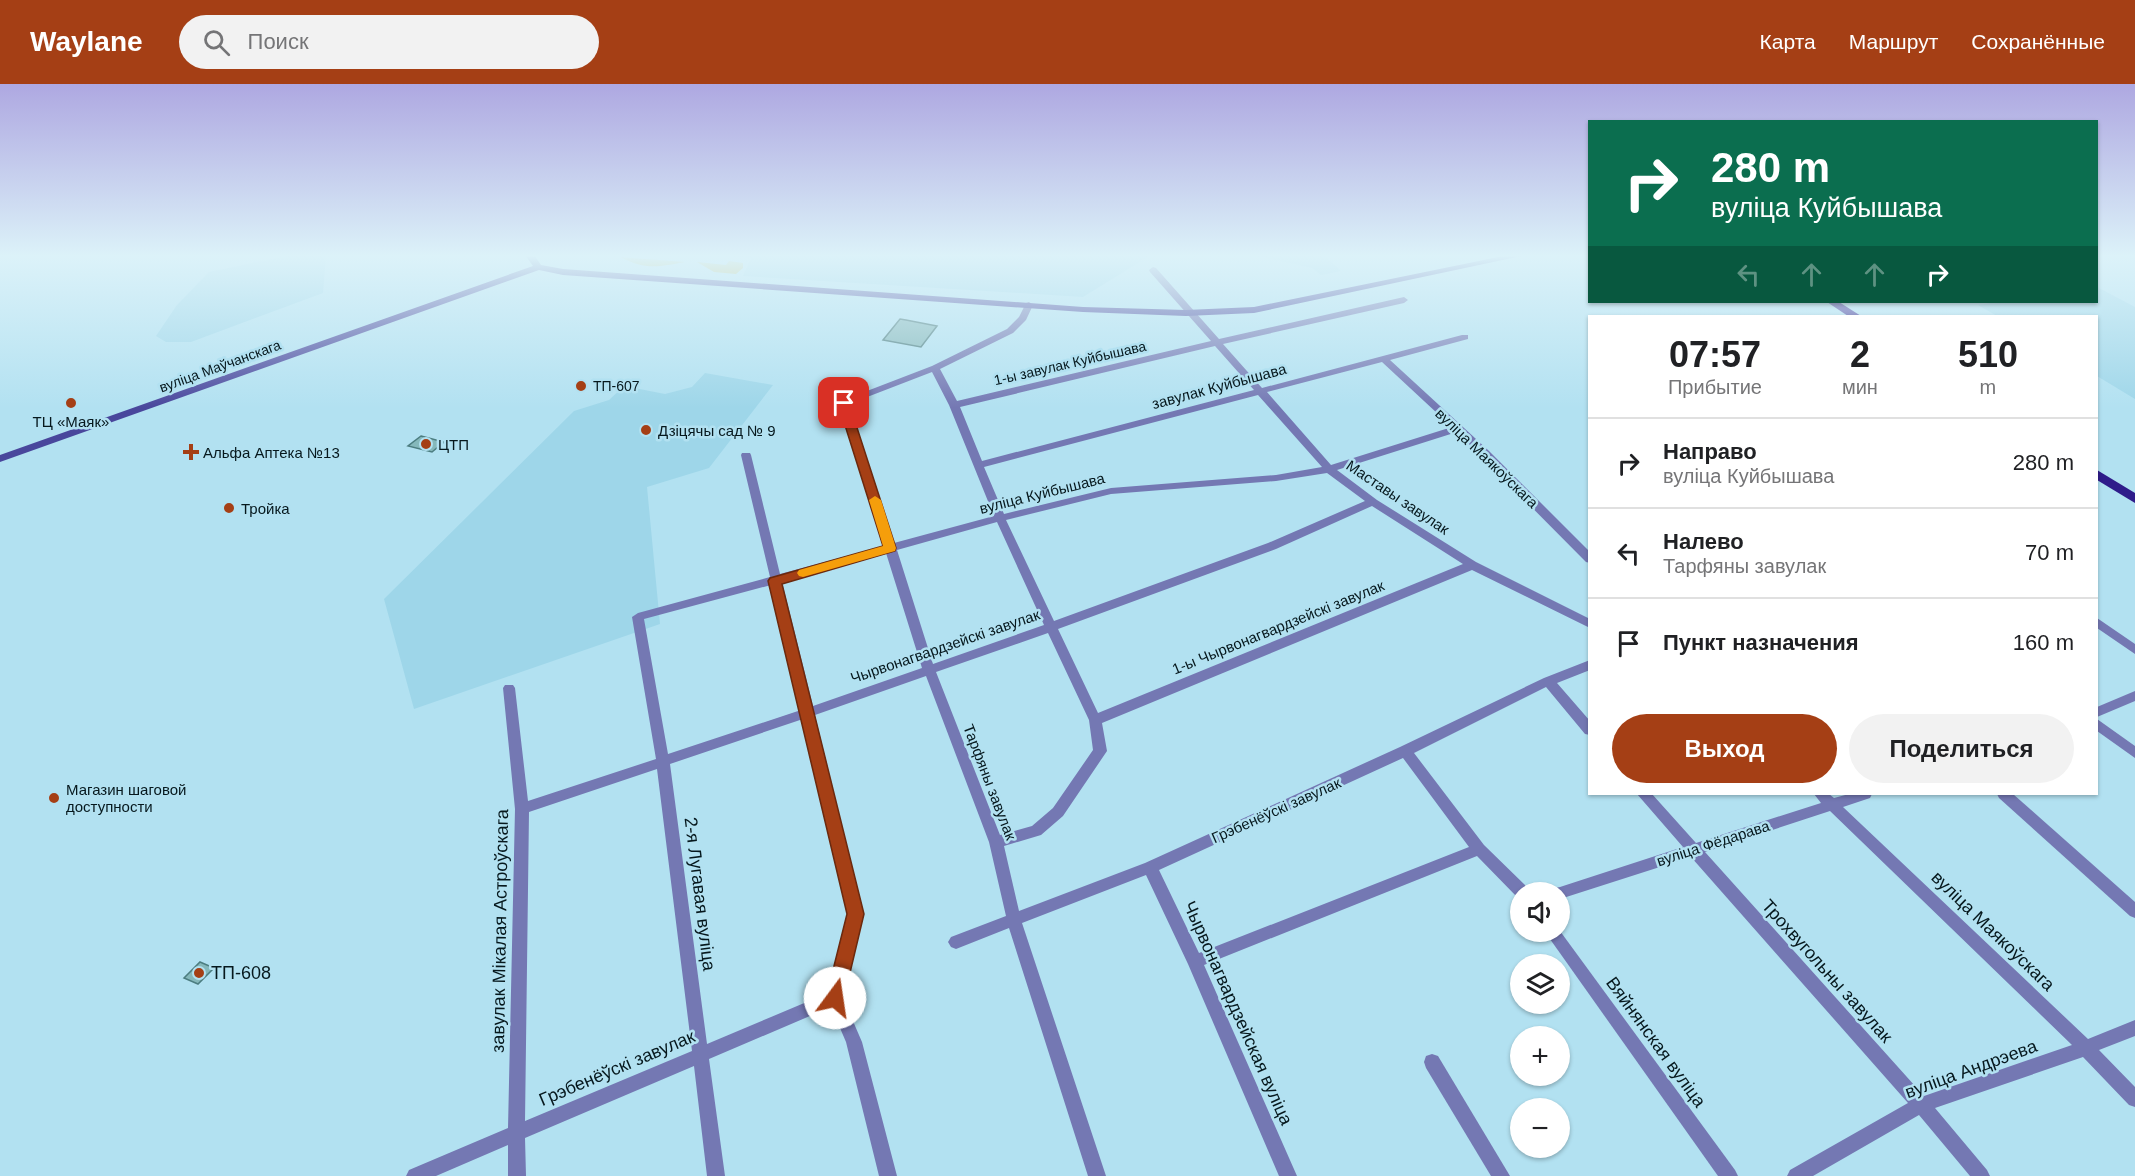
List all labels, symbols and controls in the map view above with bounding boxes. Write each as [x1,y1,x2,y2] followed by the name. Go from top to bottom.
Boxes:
[179,15,599,69] search box
[30,26,143,57] text: Waylane
[200,26,233,59] icon: search
[248,29,309,54] text: Поиск
[1760,30,1816,53] text: Карта
[1849,30,1938,53] text: Маршрут
[1971,30,2105,53] text: Сохранённые
[1612,144,1690,222] icon: right
[1711,144,1830,191] text: 280 m
[1711,193,1942,223] text: вуліца Куйбышава
[1732,258,1765,291] icon: left
[1795,258,1828,291] icon: ahead
[1858,258,1891,291] icon: ahead
[1921,258,1954,291] icon: right
[1669,334,1761,375] text: 07:57
[1850,334,1870,375] text: 2
[1958,334,2018,375] text: 510
[157,337,283,395] street label: вуліца Маўчанскага
[992,338,1148,388] street label: 1-ы завулак Куйбышава
[1150,360,1289,412] street label: завулак Куйбышава
[1668,376,1762,398] text: Прибытие
[1842,376,1878,398] text: мин
[1980,376,1996,398] text: m
[818,377,869,428] pin
[593,378,640,394] place label: ТП-607
[574,379,588,393] marker: ТП-607
[827,386,860,419] icon: arrive
[64,396,78,410] marker: ТЦ «Маяк»
[1432,405,1542,512] street label: вуліца Маякоўскага
[33,413,109,430] place label: ТЦ «Маяк»
[658,422,776,439] place label: Дзіцячы сад № 9
[639,423,653,437] marker: Дзіцячы сад № 9
[438,436,469,453] place label: ЦТП
[419,437,433,451] marker: ЦТП
[1663,439,1757,464] text: Направо
[203,444,340,461] place label: Альфа Аптека №13
[184,445,198,459] marker: Альфа Аптека №13
[1612,447,1645,480] icon: right
[2013,450,2074,475] text: 280 m
[1343,456,1453,538] street label: Маставы завулак
[1663,465,1834,487] text: вуліца Куйбышава
[978,469,1107,517] street label: вуліца Куйбышава
[241,500,290,517] place label: Тройка
[222,501,236,515] marker: Тройка
[1663,529,1744,554] text: Налево
[1612,537,1645,570] icon: left
[2025,540,2074,565] text: 70 m
[1663,555,1826,577] text: Тарфяны завулак
[1169,576,1387,677] street label: 1-ы Чырвонагвардзейскі завулак
[848,605,1042,686] street label: Чырвонагвардзейскі завулак
[1612,627,1645,660] icon: arrive
[1663,630,1859,655] text: Пункт назначения
[2013,630,2074,655] text: 160 m
[1612,714,1837,783] button: Выход
[1849,714,2074,783] button: Поделиться
[960,722,1020,843] street label: Тарфяны завулак
[1209,774,1344,846] street label: Грэбенёўскі завулак
[66,781,186,815] place label: Магазин шаговой доступности
[47,791,61,805] marker: Магазин шаговой доступности
[488,808,512,1053] street label: завулак Мікалая Астроўскага
[681,816,719,973] street label: 2-я Лугавая вуліца
[1654,817,1772,869] street label: вуліца Фёдарава
[1927,867,2059,996] street label: вуліца Маякоўскага
[1510,882,1570,1158] map controls
[1510,882,1570,942] button: sound
[1758,896,1896,1046] street label: Трохвугольны завулак
[1179,898,1297,1129] street label: Чырвонагвардзейская вуліца
[1510,954,1570,1014] button: layers
[211,963,271,983] place label: ТП-608
[192,966,206,980] marker: ТП-608
[803,966,867,1030] position arrow
[1602,973,1710,1112] street label: Вяйнянская вуліца
[536,1026,698,1110] street label: Грэбенёўскі завулак
[1510,1026,1570,1086] button: +
[1902,1036,2041,1102] street label: вуліца Андрэева
[1510,1098,1570,1158] button: −

